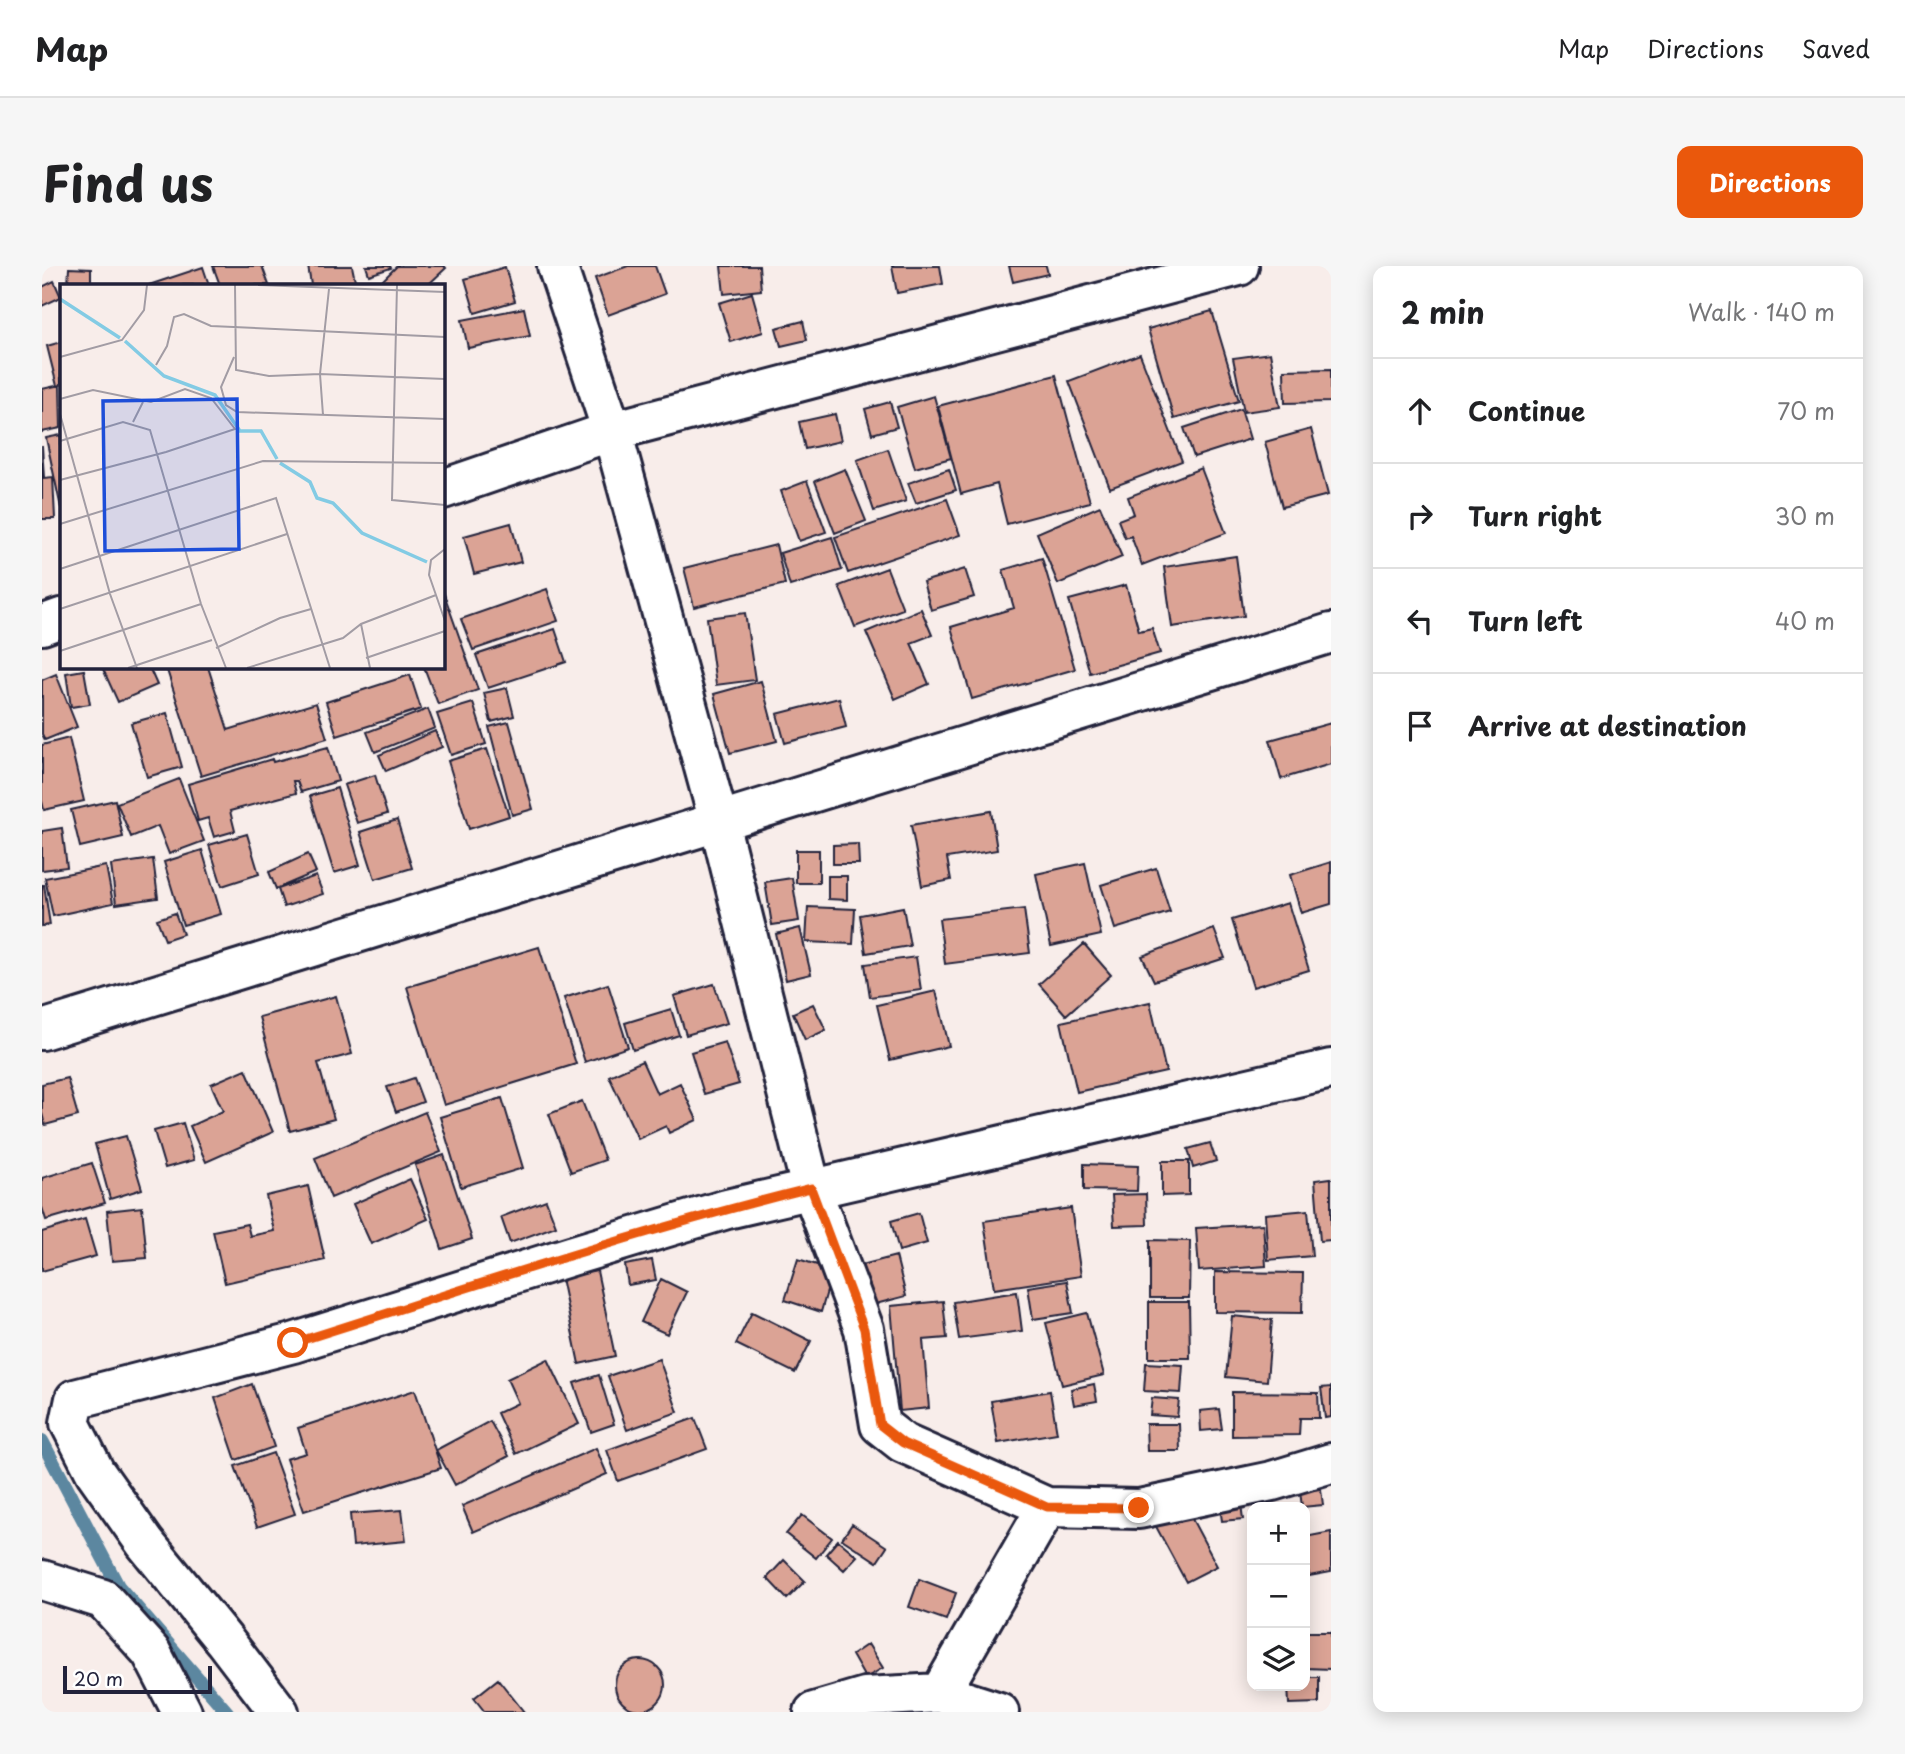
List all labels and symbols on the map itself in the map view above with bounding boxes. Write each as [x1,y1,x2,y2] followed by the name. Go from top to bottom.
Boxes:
[60,284,444,668] inset map
[277,1327,308,1358] route start
[1123,1492,1154,1523] route end
[63,1663,212,1695] scale bar

